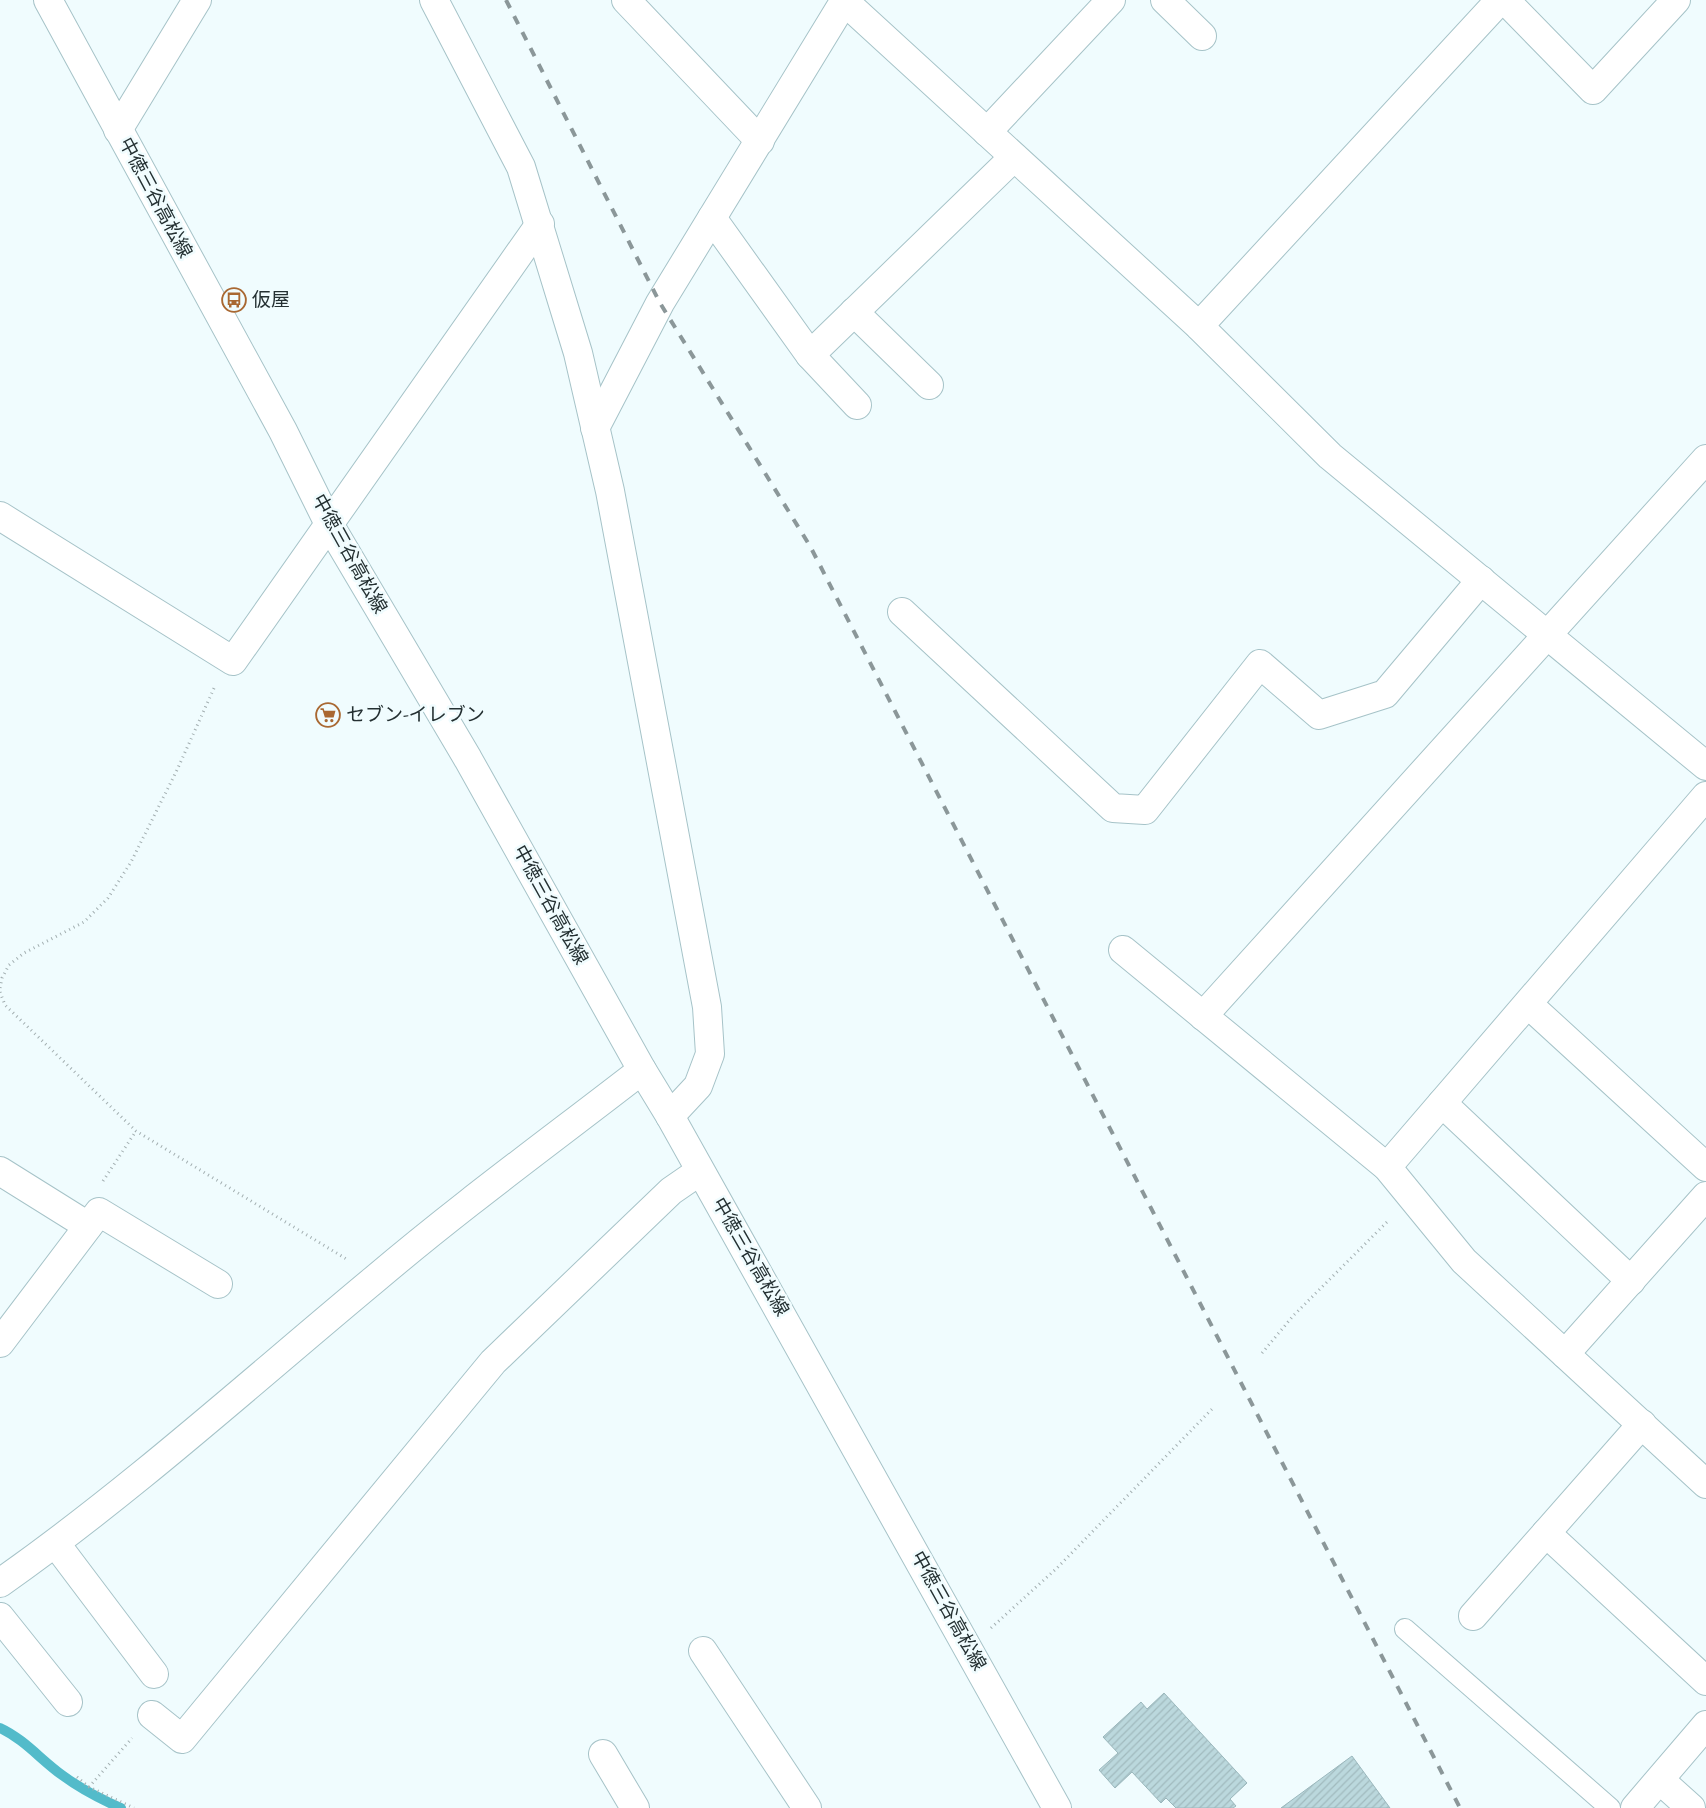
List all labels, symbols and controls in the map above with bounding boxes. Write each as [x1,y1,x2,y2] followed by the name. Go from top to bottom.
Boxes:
[115,134,196,261] street label: 中徳三谷高松線
[221,287,247,313] bus stop icon: 仮屋
[252,290,290,310] place label: 仮屋
[308,490,391,617] street label: 中徳三谷高松線
[315,702,341,728] supermarket icon: セブン-イレブン
[346,704,485,725] place label: セブン-イレブン
[509,841,592,968] street label: 中徳三谷高松線
[709,1194,793,1319] street label: 中徳三谷高松線
[907,1547,990,1674] street label: 中徳三谷高松線

